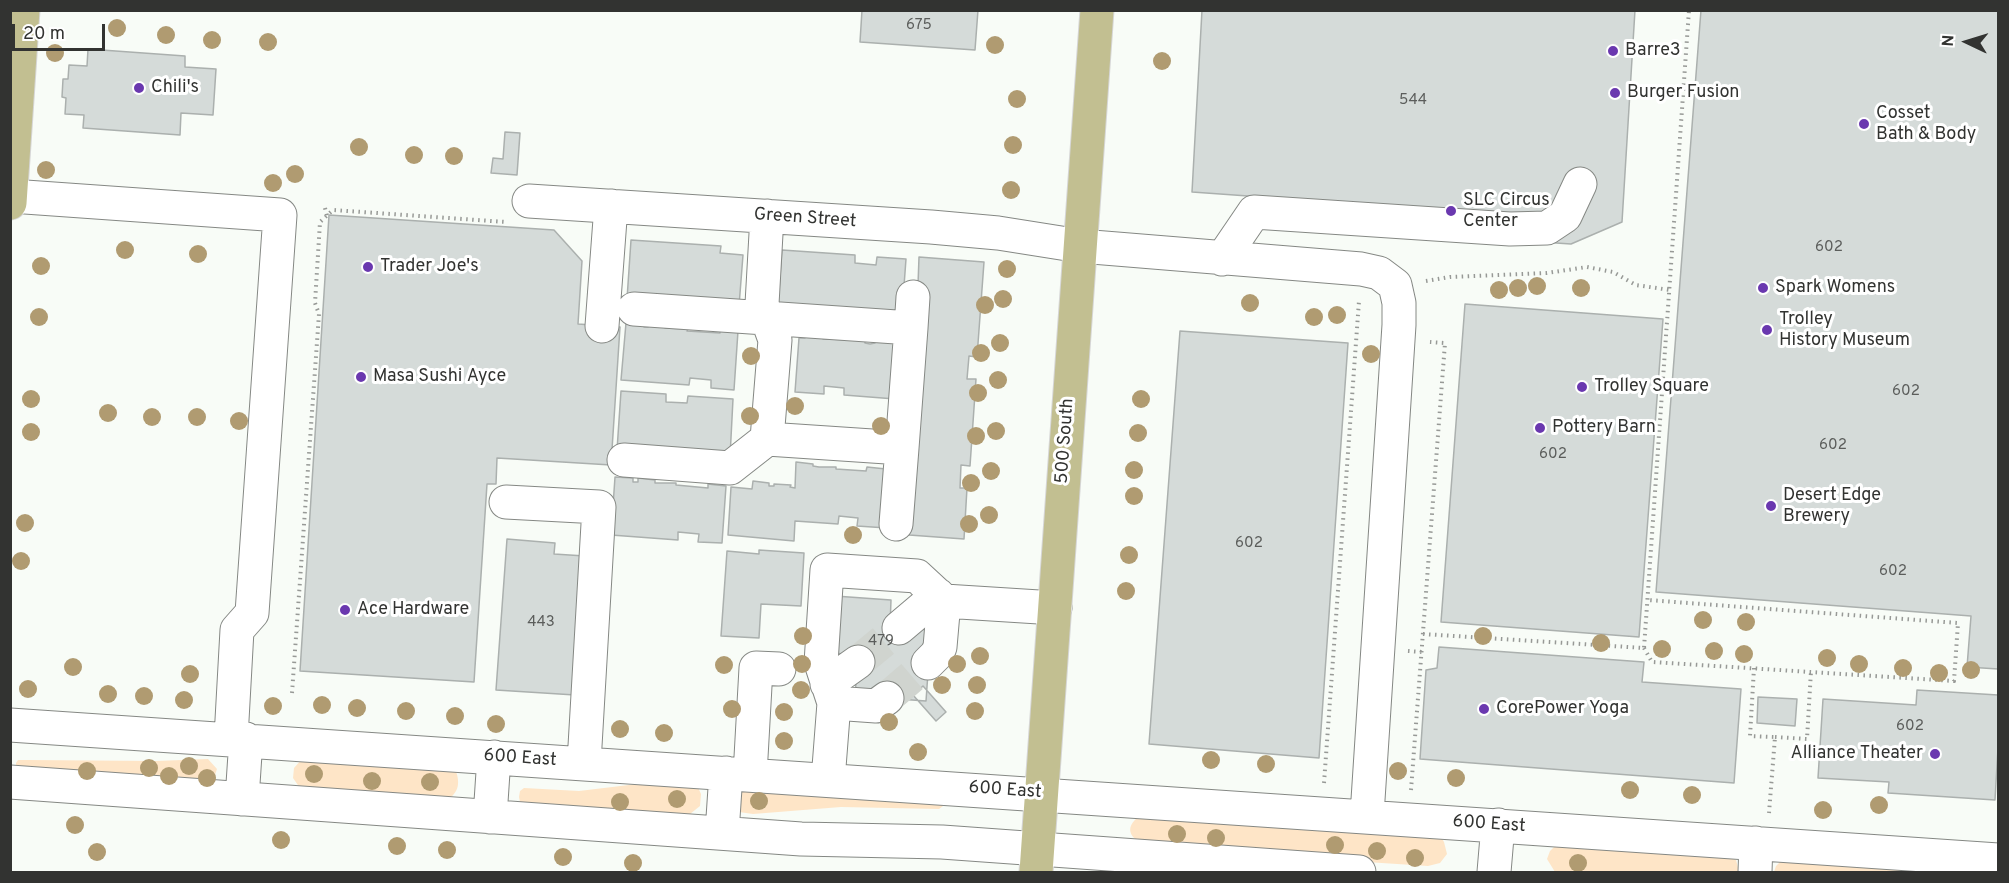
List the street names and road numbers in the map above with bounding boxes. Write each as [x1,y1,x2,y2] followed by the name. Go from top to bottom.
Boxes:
[753,205,857,233] street label: Green Street
[1052,398,1080,484] street label: 500 South
[483,746,557,772] street label: 600 East
[968,778,1042,804] street label: 600 East
[1452,812,1526,838] street label: 600 East

